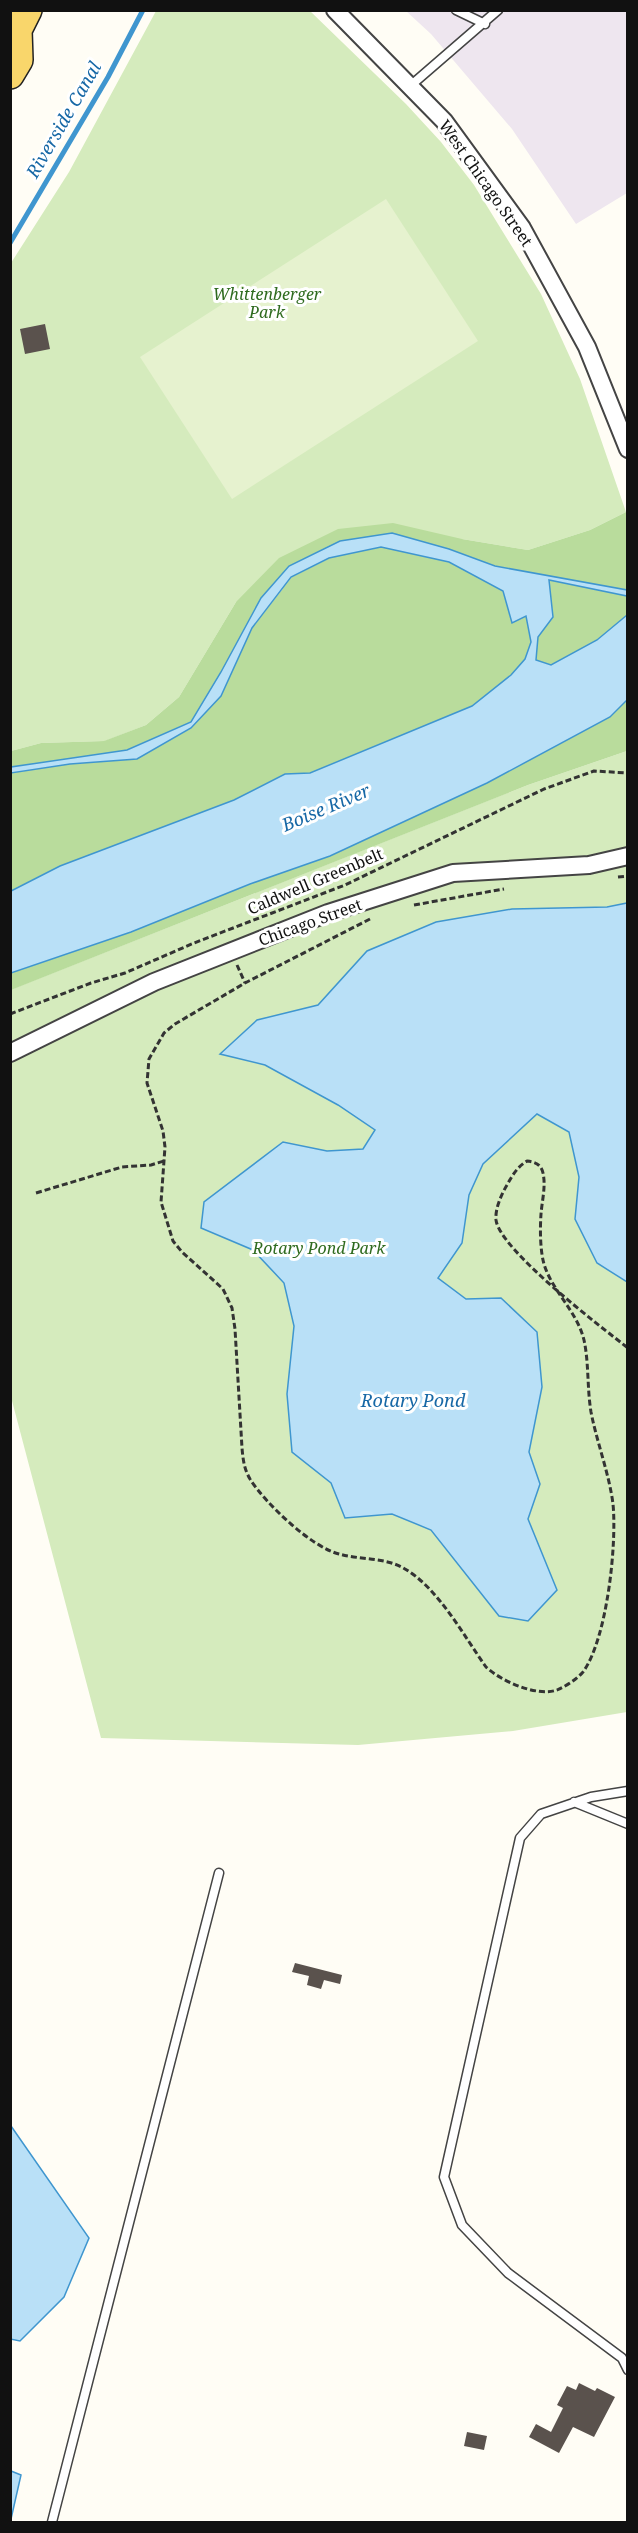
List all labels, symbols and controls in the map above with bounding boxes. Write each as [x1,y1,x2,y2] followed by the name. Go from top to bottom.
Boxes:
[20,56,106,183] water label: Riverside Canal
[434,115,538,251] street label: West Chicago Street
[213,283,322,323] park label: Whittenberger Park
[277,777,374,837] water label: Boise River
[244,842,387,920] street label: Caldwell Greenbelt
[255,893,365,951] street label: Chicago Street
[252,1237,386,1259] park label: Rotary Pond Park
[360,1388,466,1412] water label: Rotary Pond

